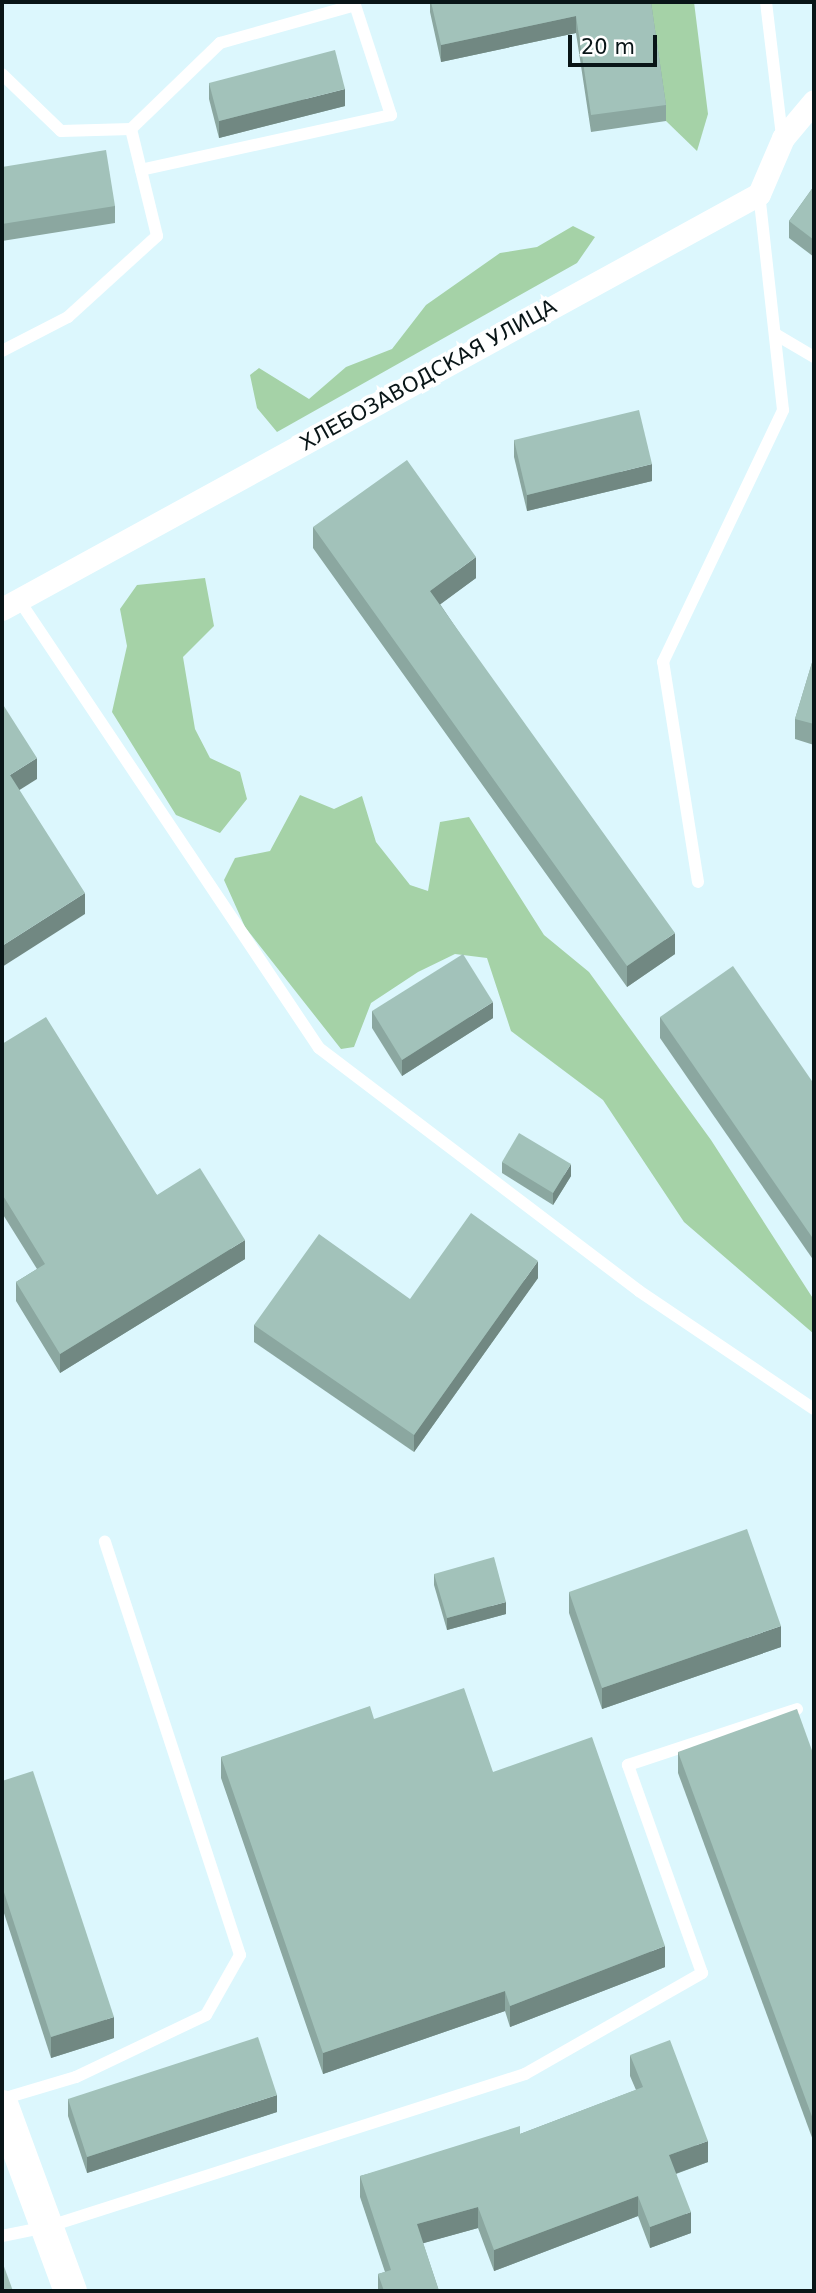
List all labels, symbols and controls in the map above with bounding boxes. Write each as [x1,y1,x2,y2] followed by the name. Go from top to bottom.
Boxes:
[571,21,660,65] scale bar
[581,35,635,59] text: 20 m
[295,294,561,456] street label: ХЛЕБОЗАВОДСКАЯ УЛИЦА

